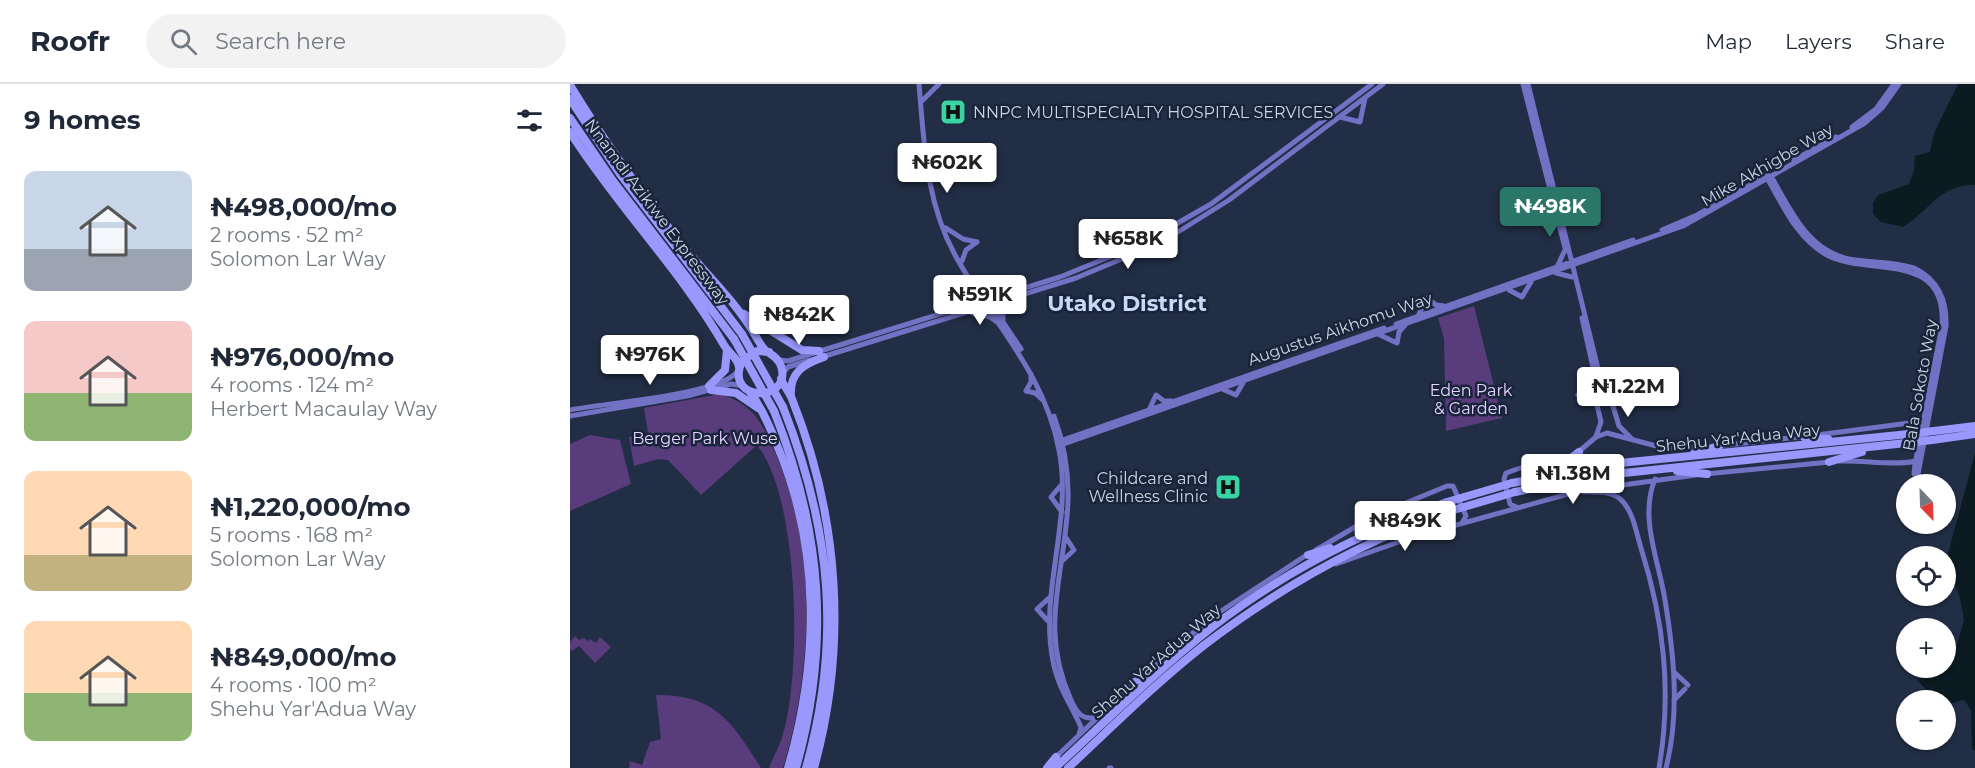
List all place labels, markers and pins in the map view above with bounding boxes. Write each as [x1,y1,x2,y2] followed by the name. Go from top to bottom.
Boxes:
[938,97,968,127] hospital icon: NNPC MULTISPECIALTY HOSPITAL SERVICES
[973,103,1333,122] place label: NNPC MULTISPECIALTY HOSPITAL SERVICES
[905,143,989,194] pin: ₦602K
[1508,187,1592,238] pin: ₦498K
[1086,219,1170,270] pin: ₦658K
[938,275,1022,326] pin: ₦591K
[757,295,841,346] pin: ₦842K
[608,335,692,386] pin: ₦976K
[1579,367,1677,418] pin: ₦1.22M
[1524,454,1622,505] pin: ₦1.38M
[1088,469,1208,506] place label: Childcare and Wellness Clinic
[1213,472,1243,502] hospital icon: Childcare and Wellness Clinic
[1363,501,1447,552] pin: ₦849K

